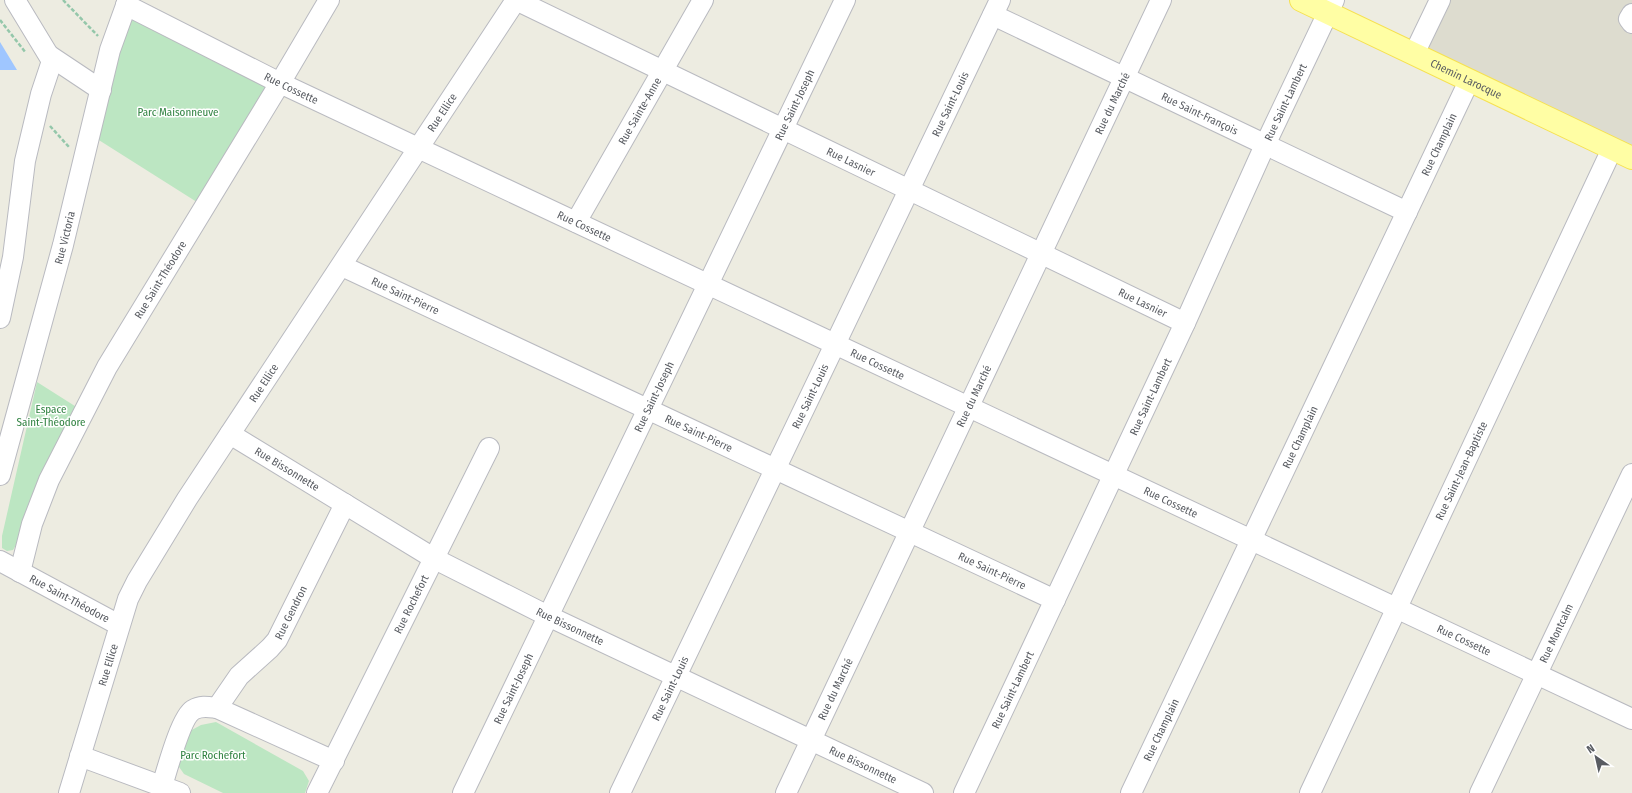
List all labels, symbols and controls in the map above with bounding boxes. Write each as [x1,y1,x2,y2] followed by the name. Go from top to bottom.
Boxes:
[1428,57,1504,102] street label: Chemin Larocque
[1262,61,1310,143] street label: Rue Saint-Lambert
[772,67,818,142] street label: Rue Saint-Joseph
[262,70,320,107] street label: Rue Cossette
[930,70,972,139] street label: Rue Saint-Louis
[1092,70,1133,136] street label: Rue du Marché
[616,75,664,147] street label: Rue Sainte-Anne
[1159,90,1240,138] street label: Rue Saint-François
[425,91,460,134] street label: Rue Ellice
[138,106,218,119] park label: Parc Maisonneuve
[1419,111,1460,178] street label: Rue Champlain
[824,145,877,180] street label: Rue Lasnier
[555,208,613,245] street label: Rue Cossette
[52,210,78,266] street label: Rue Victoria
[132,239,189,321] street label: Rue Saint-Théodore
[369,275,441,318] street label: Rue Saint-Pierre
[1116,286,1169,320] street label: Rue Lasnier
[848,346,906,383] street label: Rue Cossette
[1127,356,1175,438] street label: Rue Saint-Lambert
[632,359,677,434] street label: Rue Saint-Joseph
[247,361,281,405] street label: Rue Ellice
[790,362,832,431] street label: Rue Saint-Louis
[954,363,994,429] street label: Rue du Marché
[17,403,85,429] park label: Espace Saint-Théodore
[1280,404,1321,471] street label: Rue Champlain
[663,412,735,455] street label: Rue Saint-Pierre
[1433,420,1490,522] street label: Rue Saint-Jean-Baptiste
[252,445,322,494] street label: Rue Bissonnette
[1141,484,1200,521] street label: Rue Cossette
[956,550,1028,592] street label: Rue Saint-Pierre
[27,572,111,626] street label: Rue Saint-Théodore
[392,573,432,636] street label: Rue Rochefort
[272,584,310,642] street label: Rue Gendron
[1537,602,1576,665] street label: Rue Montcalm
[534,605,606,648] street label: Rue Bissonnette
[1435,622,1493,659] street label: Rue Cossette
[96,642,121,688] street label: Rue Ellice
[989,649,1037,731] street label: Rue Saint-Lambert
[491,651,536,726] street label: Rue Saint-Joseph
[650,654,692,723] street label: Rue Saint-Louis
[815,656,856,722] street label: Rue du Marché
[1141,697,1182,763] street label: Rue Champlain
[1576,737,1616,777] north arrow
[1584,742,1597,756] text: N
[827,744,899,787] street label: Rue Bissonnette
[180,749,246,762] park label: Parc Rochefort

